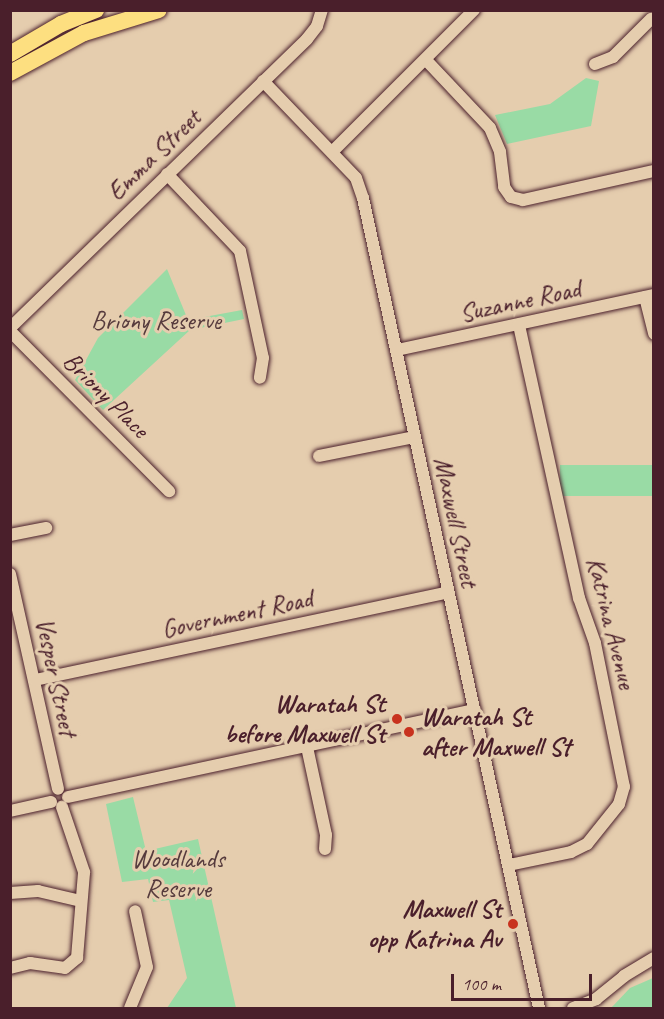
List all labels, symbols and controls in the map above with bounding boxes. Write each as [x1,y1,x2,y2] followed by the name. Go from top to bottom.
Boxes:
[101,103,207,207] street label: Emma Street
[457,273,583,329] street label: Suzanne Road
[91,305,221,337] park label: Briony Reserve
[56,345,156,445] street label: Briony Place
[427,454,485,590] street label: Maxwell Street
[580,554,642,692] street label: Katrina Avenue
[159,583,315,645] street label: Government Road
[28,615,84,739] street label: Vesper Street
[224,688,385,750] place label: Waratah St before Maxwell St
[421,701,571,762] place label: Waratah St after Maxwell St
[390,712,404,726] marker: Waratah St before Maxwell St
[402,725,416,739] marker: Waratah St after Maxwell St
[131,843,225,904] park label: Woodlands Reserve
[368,893,501,954] place label: Maxwell St opp Katrina Av
[506,917,520,931] marker: Maxwell St opp Katrina Av
[454,962,595,1000] scale bar
[462,973,501,995] text: 100 m

